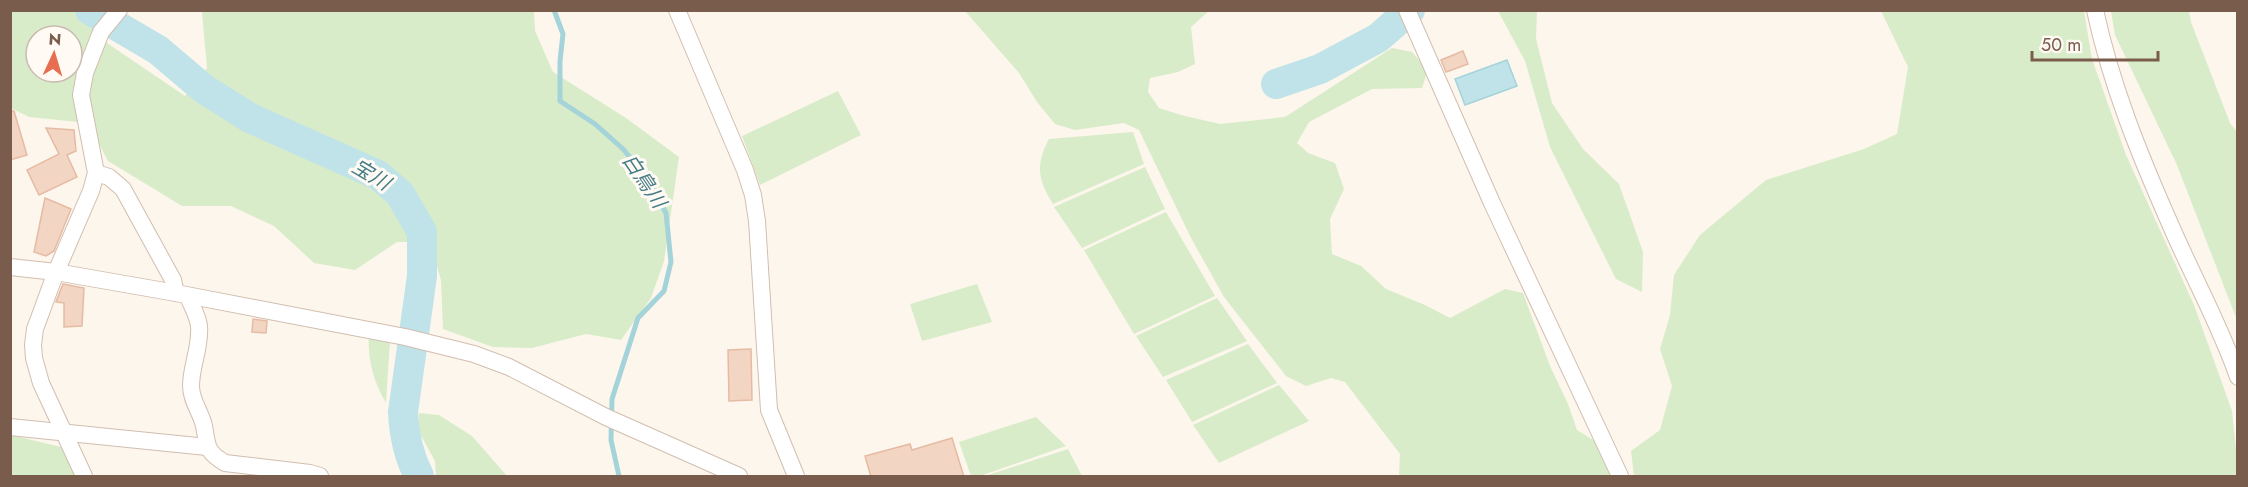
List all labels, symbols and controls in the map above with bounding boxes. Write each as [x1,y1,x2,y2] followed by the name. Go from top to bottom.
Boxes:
[24,24,84,84] north arrow
[2032,24,2158,62] scale bar
[48,28,62,51] text: N
[2041,32,2081,58] text: 50 m
[615,148,674,216] water label: 白鳥川
[346,152,397,199] water label: 宝川

